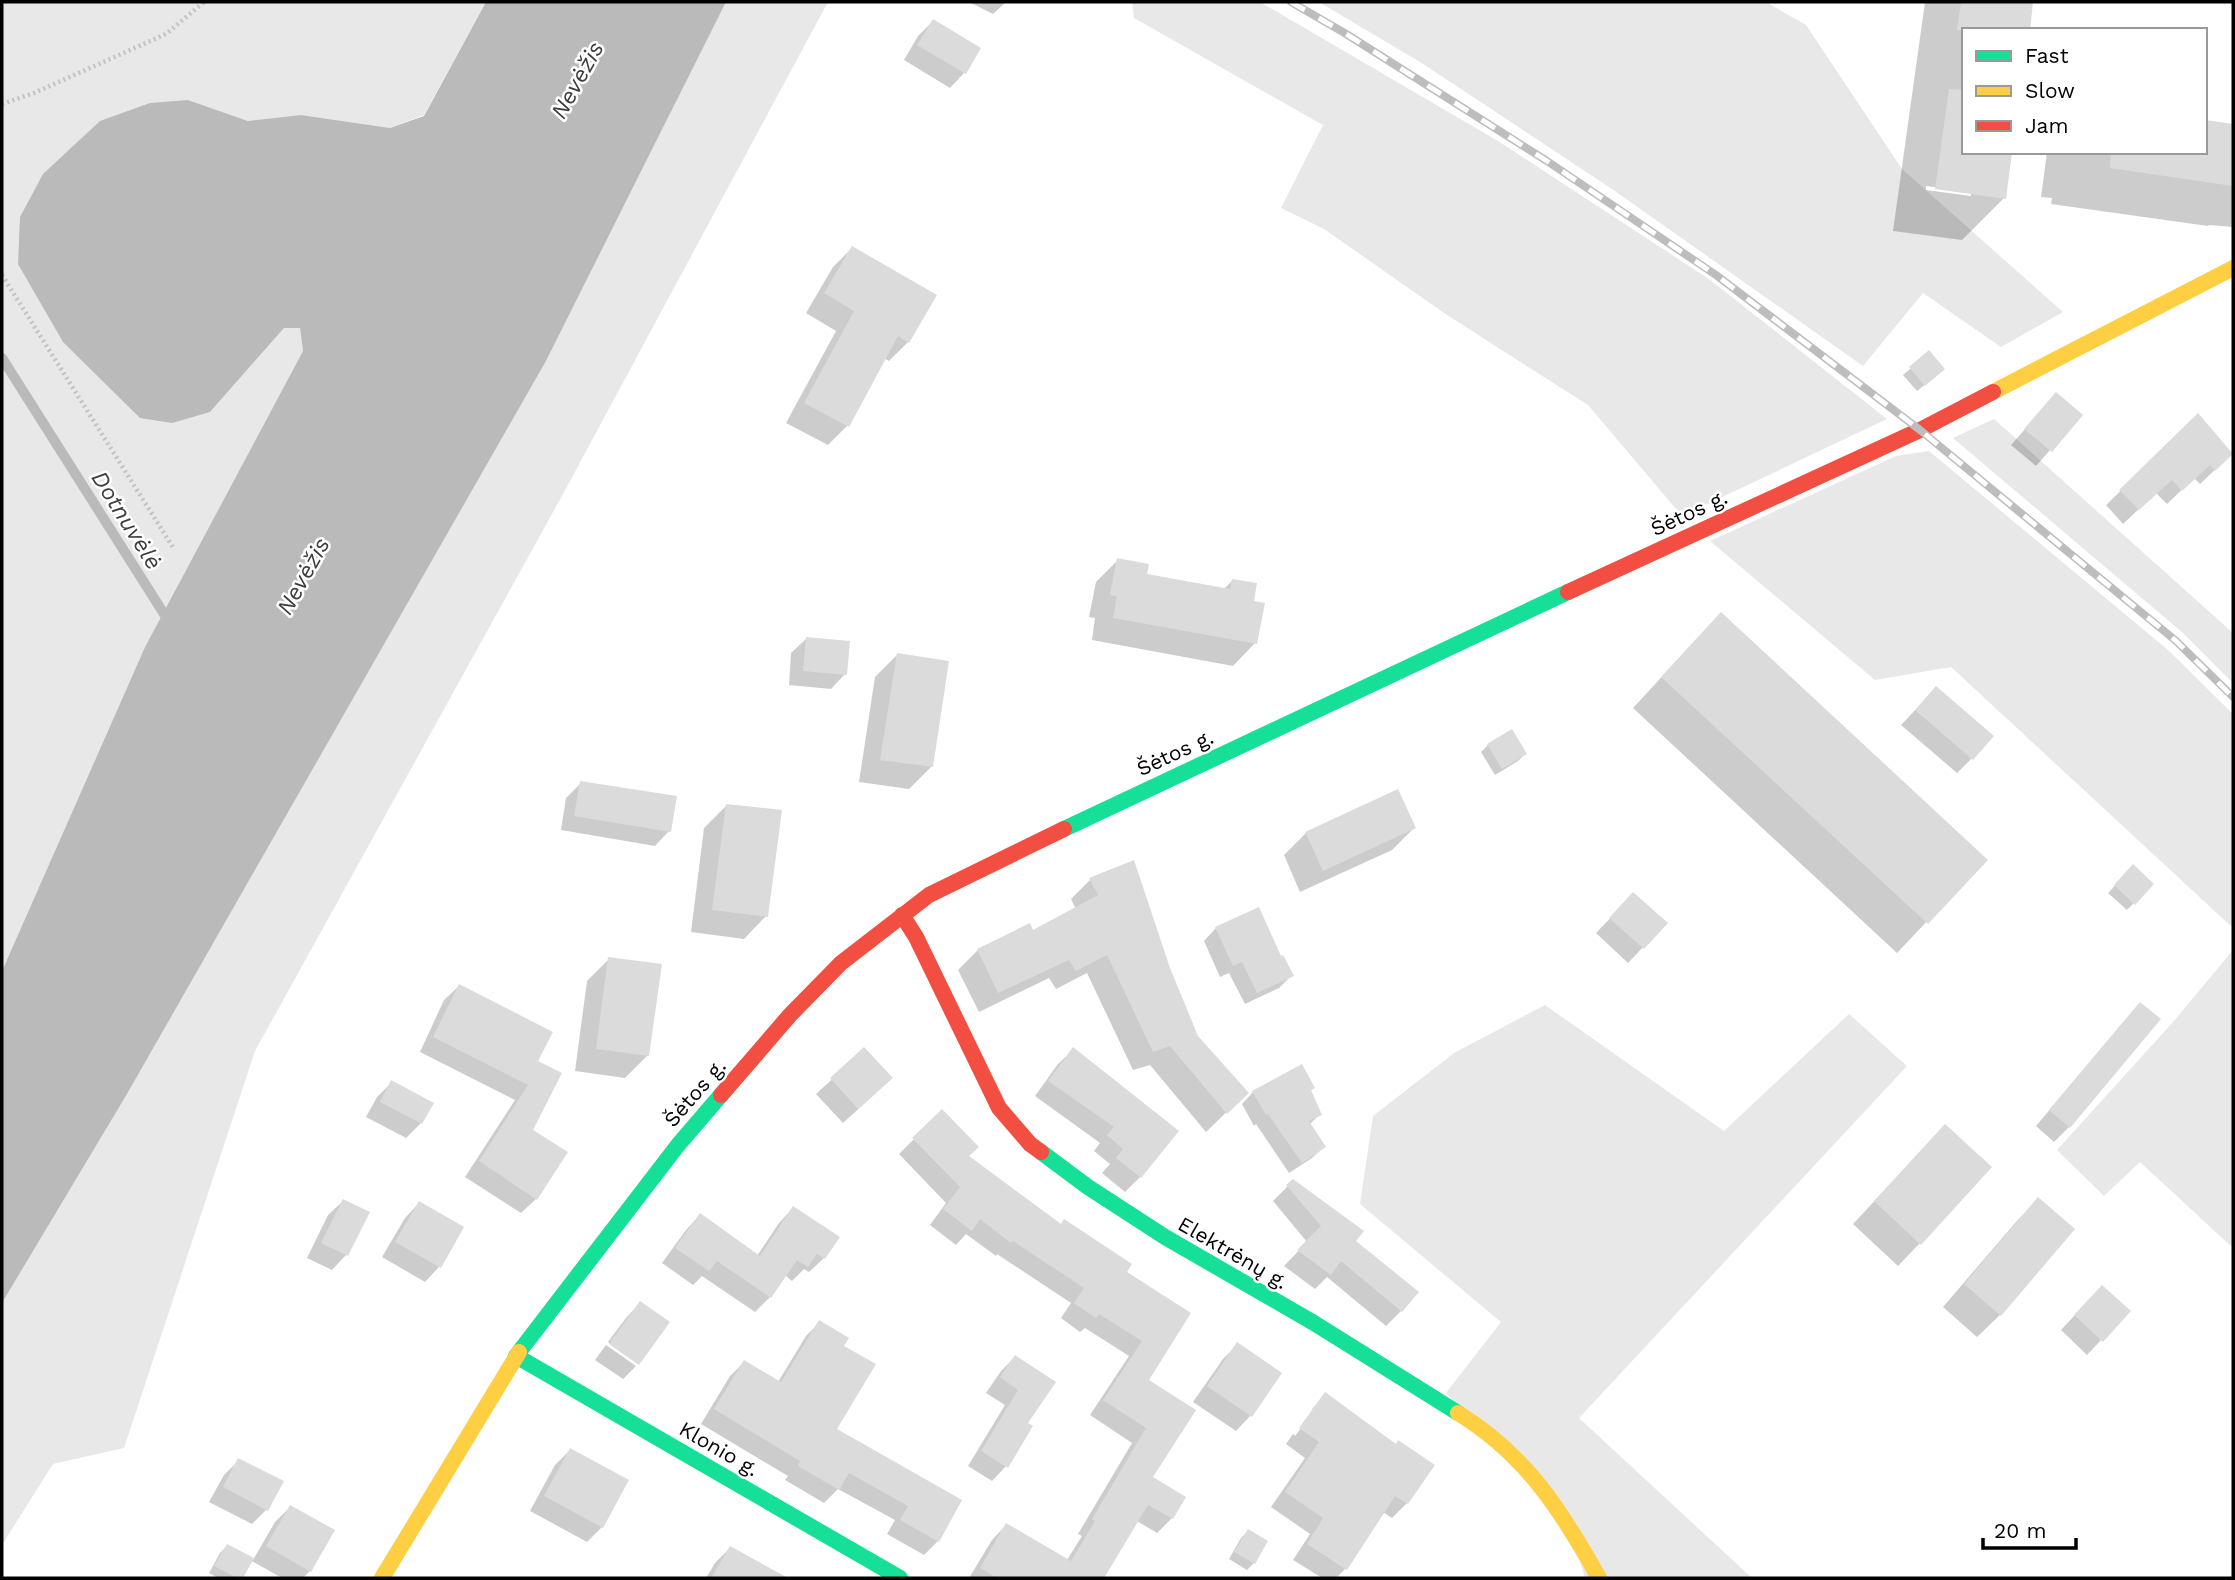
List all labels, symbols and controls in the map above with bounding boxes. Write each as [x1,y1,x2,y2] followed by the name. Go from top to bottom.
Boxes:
[1962,28,2207,154] legend
[545,37,610,123] water label: Nevėžis
[2025,43,2069,68] text: Fast
[2025,78,2075,103] text: Slow
[2025,113,2068,138] text: Jam
[86,466,167,575] water label: Dotnuvėlė
[1647,484,1731,541] street label: Šėtos g.
[271,533,336,619] water label: Nevėžis
[1133,724,1217,781] street label: Šėtos g.
[658,1054,731,1132] street label: Šėtos g.
[1174,1211,1293,1294] street label: Elektrėnų g.
[675,1416,764,1481] street label: Klonio g.
[1983,1506,2076,1550] scale bar
[1994,1518,2046,1543] text: 20 m

